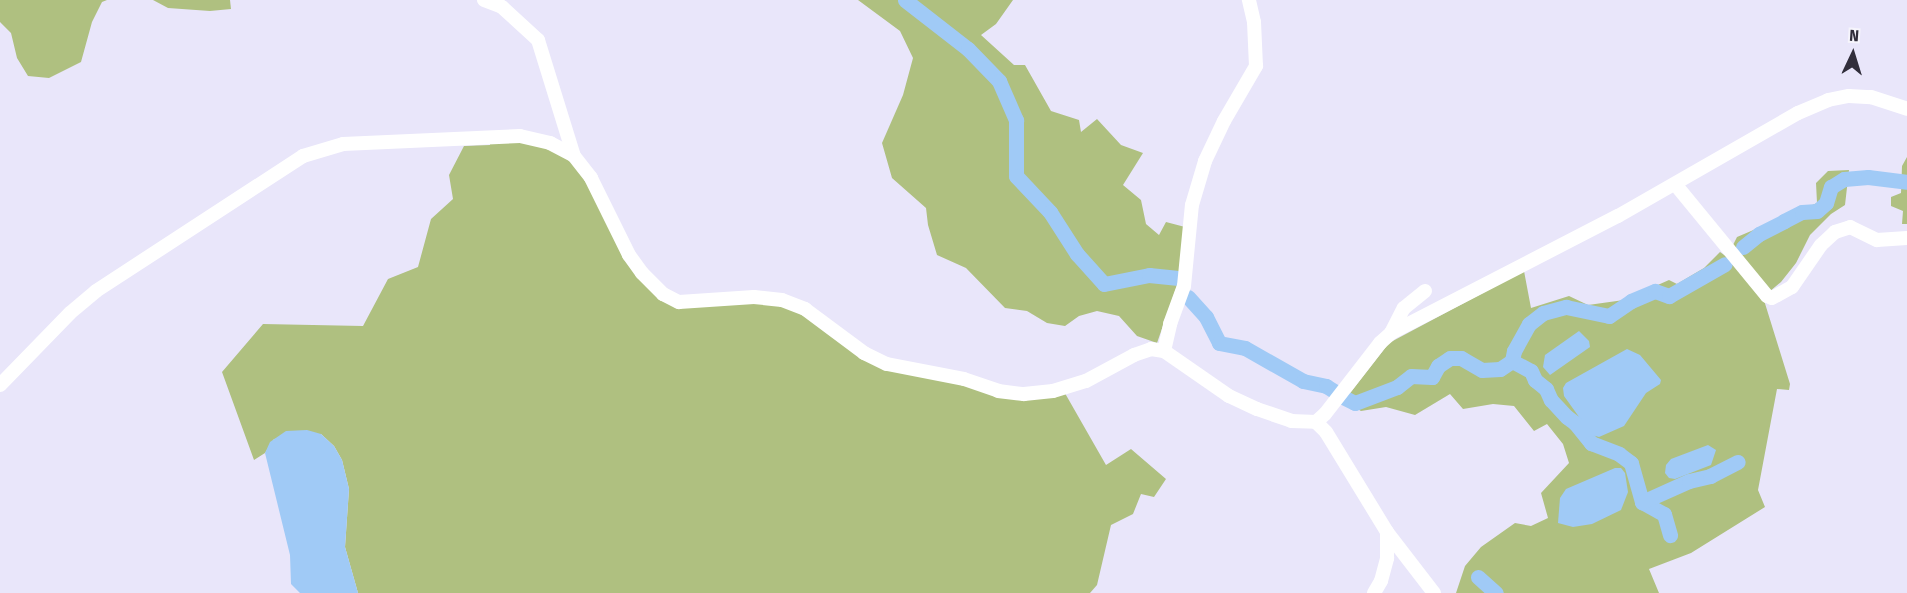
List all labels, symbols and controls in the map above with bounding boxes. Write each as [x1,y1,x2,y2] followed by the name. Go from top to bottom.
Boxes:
[1823,24,1883,84] north arrow
[1849,26,1860,45] text: N

